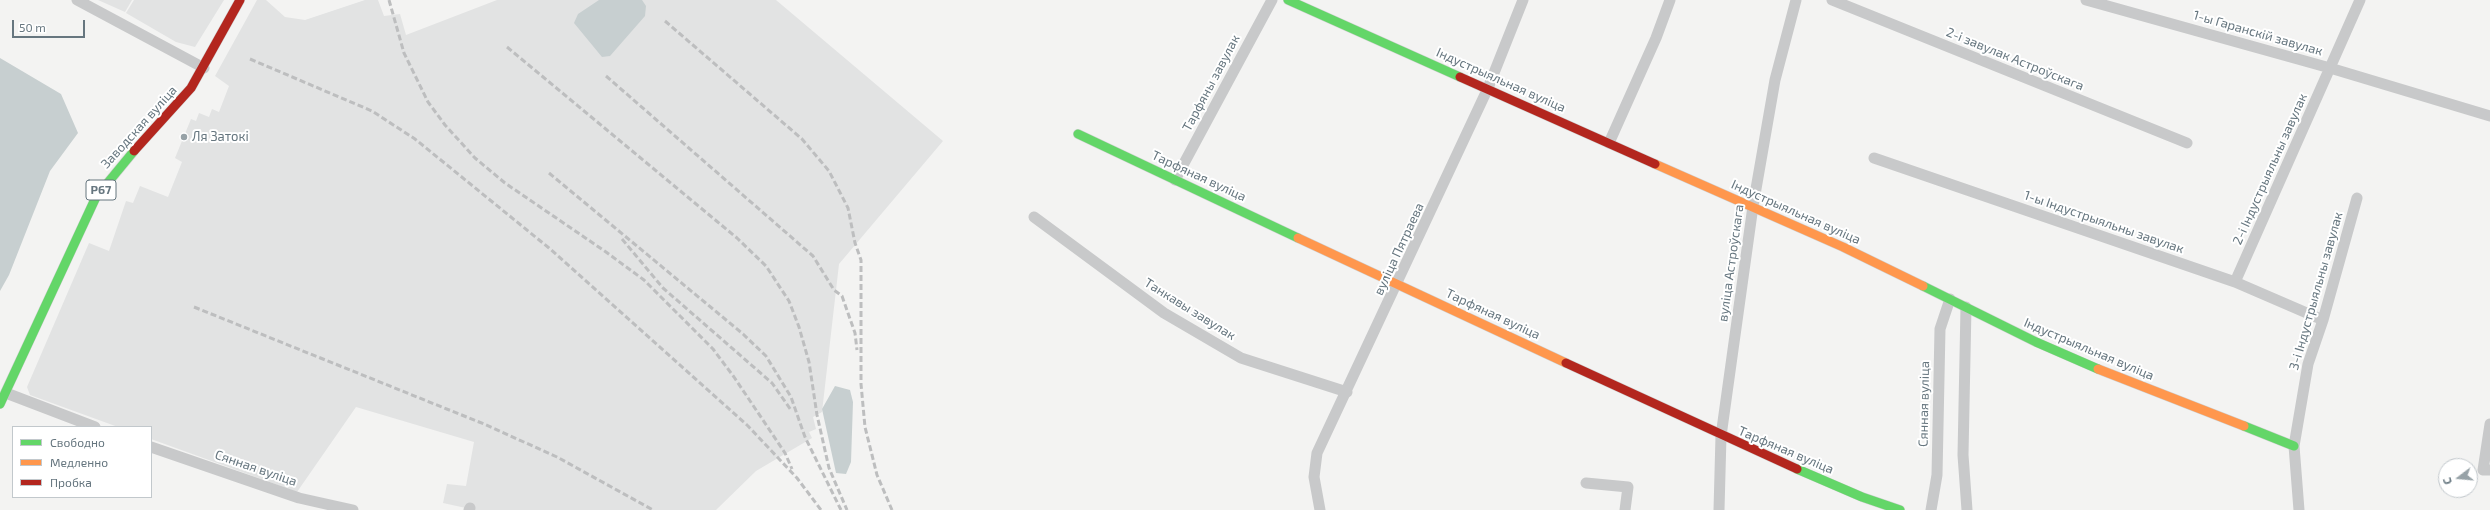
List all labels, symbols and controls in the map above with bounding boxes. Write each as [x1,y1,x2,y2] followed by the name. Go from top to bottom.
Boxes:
[2192,7,2324,59] street label: 1-ы Гаранскій завулак
[14,12,87,38] scale bar
[19,20,46,34] text: 50 m
[1944,24,2086,94] street label: 2-і завулак Астроўскага
[1179,32,1243,134] street label: Тарфяны завулак
[1434,44,1568,116] street label: Індустрыяльная вуліца
[98,82,180,172] street label: Заводская вуліца
[2230,91,2310,247] street label: 2-і Індустрыяльны завулак
[192,129,249,145] place label: Ля Затокі
[179,132,189,142] marker: Ля Затокі
[1149,147,1249,205] street label: Тарфяная вуліца
[1729,176,1863,248] street label: Індустрыяльная вуліца
[86,180,116,200] road number: Р67
[2022,187,2186,257] street label: 1-ы Індустрыяльны завулак
[1371,200,1427,298] street label: вуліца Пятраева
[1715,203,1747,323] street label: вуліца Астроўскага
[2286,210,2346,372] street label: 3-і Індустрыяльны завулак
[1142,275,1238,343] street label: Танкавы завулак
[1443,285,1543,343] street label: Тарфяная вуліца
[2022,314,2156,384] street label: Індустрыяльная вуліца
[1915,361,1933,447] street label: Сянная вуліца
[1736,423,1836,477] street label: Тарфяная вуліца
[12,426,152,498] legend
[50,435,105,449] text: Свободно
[213,447,299,489] street label: Сянная вуліца
[50,455,108,469] text: Медленно
[2438,458,2478,498] north arrow
[50,475,92,489] text: Пробка
[2440,476,2454,486] text: С

